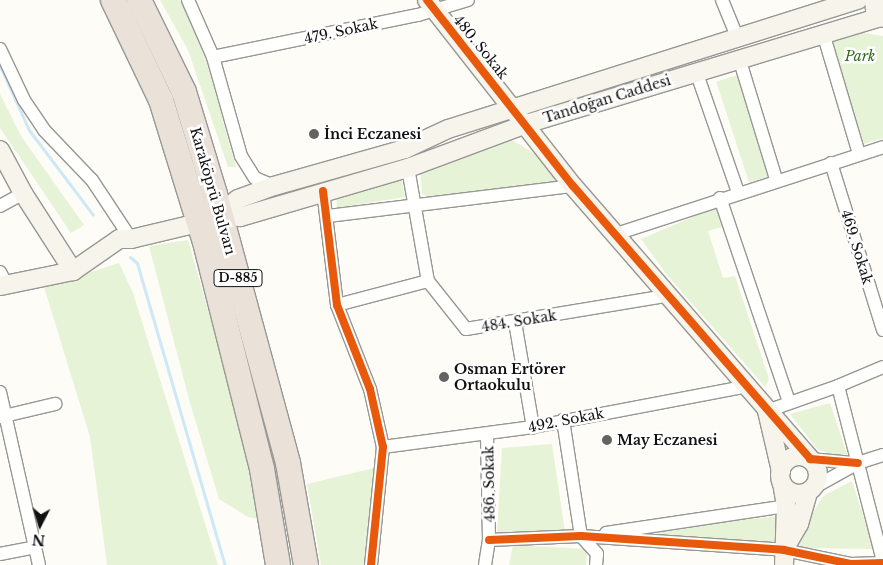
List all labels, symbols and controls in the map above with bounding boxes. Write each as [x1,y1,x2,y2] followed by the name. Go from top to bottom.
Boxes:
[450,12,512,82] street label: 480. Sokak
[303,15,379,47] street label: 479. Sokak
[845,48,875,64] park label: Park
[541,72,673,126] street label: Tandoğan Caddesi
[187,125,239,257] street label: Karaköprü Bulvarı
[324,126,421,142] place label: İnci Eczanesi
[308,128,320,140] marker: İnci Eczanesi
[838,208,876,286] street label: 469. Sokak
[213,268,263,288] road number: D-885
[480,307,558,335] street label: 484. Sokak
[454,361,565,394] place label: Osman Ertörer Ortaokulu
[438,371,450,383] marker: Osman Ertörer Ortaokulu
[527,404,605,436] street label: 492. Sokak
[617,432,718,448] place label: May Eczanesi
[601,434,613,446] marker: May Eczanesi
[480,446,498,522] street label: 486. Sokak
[15,500,65,550] north arrow
[31,530,46,549] text: N

